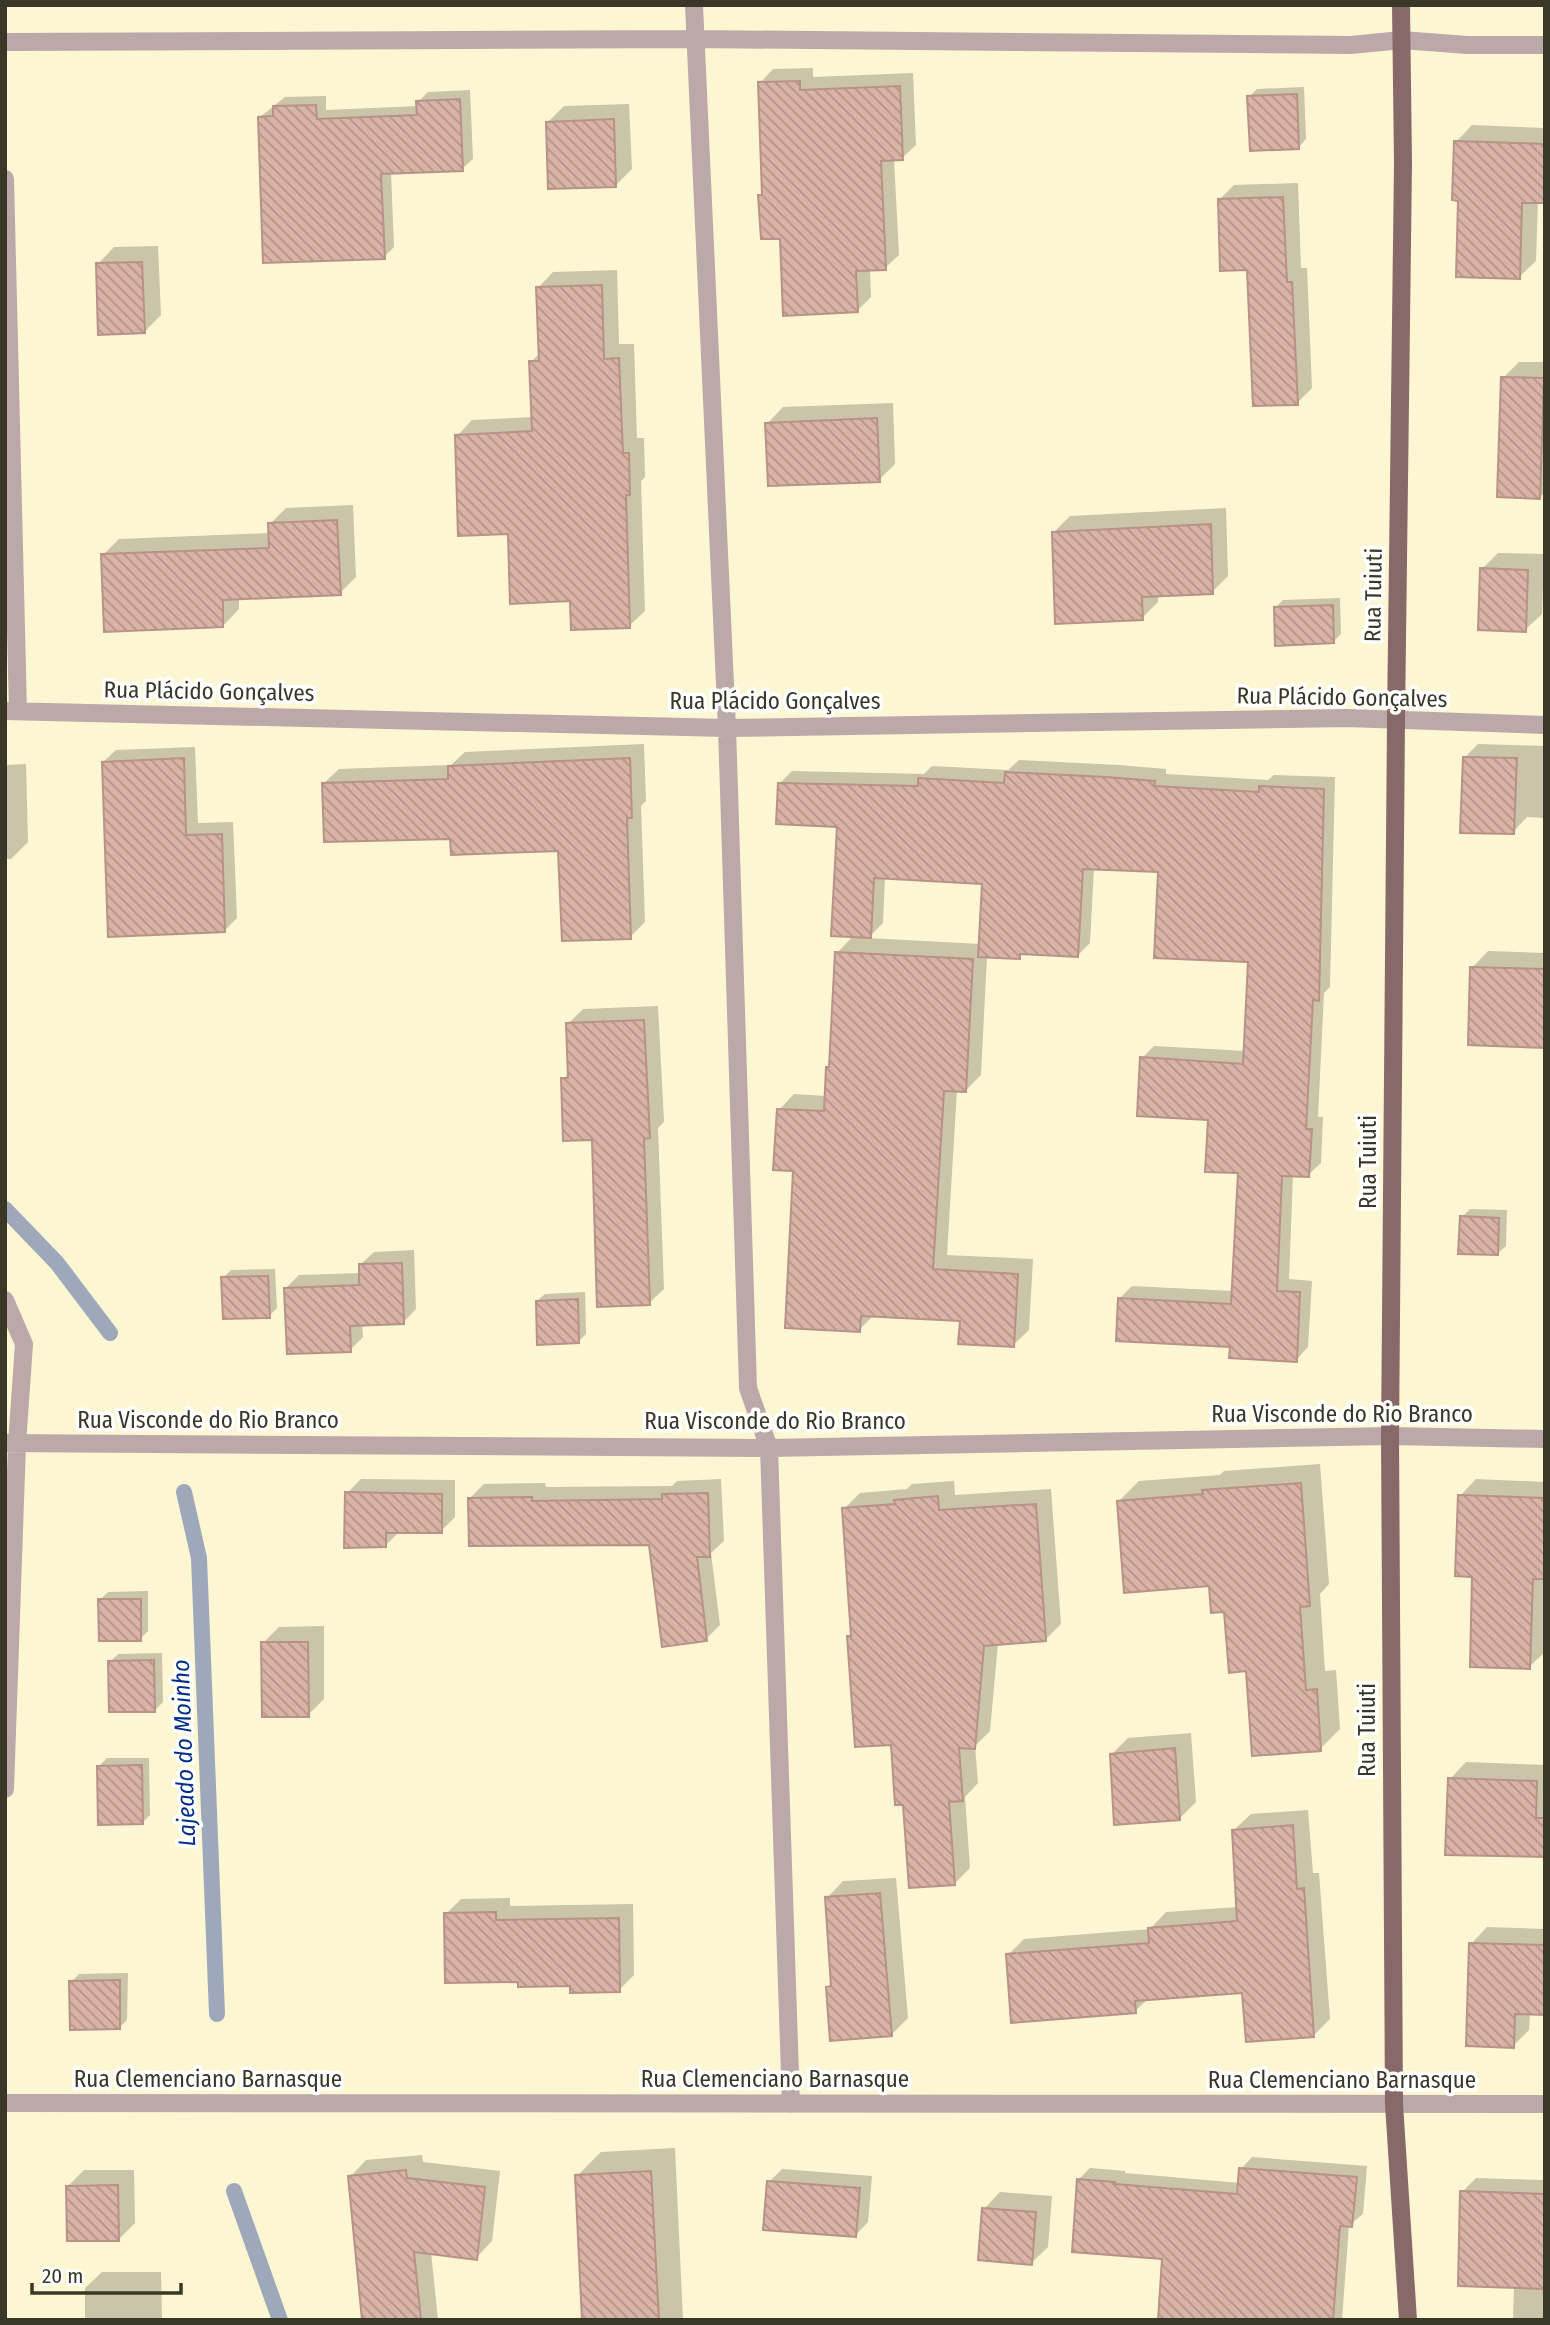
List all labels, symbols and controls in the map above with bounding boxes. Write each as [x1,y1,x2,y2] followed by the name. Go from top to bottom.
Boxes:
[1358,548,1388,642] street label: Rua Tuiuti
[103,675,315,707] street label: Rua Plácido Gonçalves
[1236,681,1448,713] street label: Rua Plácido Gonçalves
[670,687,881,715] street label: Rua Plácido Gonçalves
[1354,1115,1382,1209] street label: Rua Tuiuti
[1211,1400,1473,1428] street label: Rua Visconde do Rio Branco
[77,1406,339,1434] street label: Rua Visconde do Rio Branco
[644,1407,906,1435] street label: Rua Visconde do Rio Branco
[167,1659,201,1847] water label: Lajeado do Moinho
[1353,1683,1381,1777] street label: Rua Tuiuti
[74,2065,342,2093] street label: Rua Clemenciano Barnasque
[641,2065,909,2093] street label: Rua Clemenciano Barnasque
[1208,2066,1476,2094] street label: Rua Clemenciano Barnasque
[32,2252,180,2296] scale bar
[42,2263,83,2289] text: 20 m

